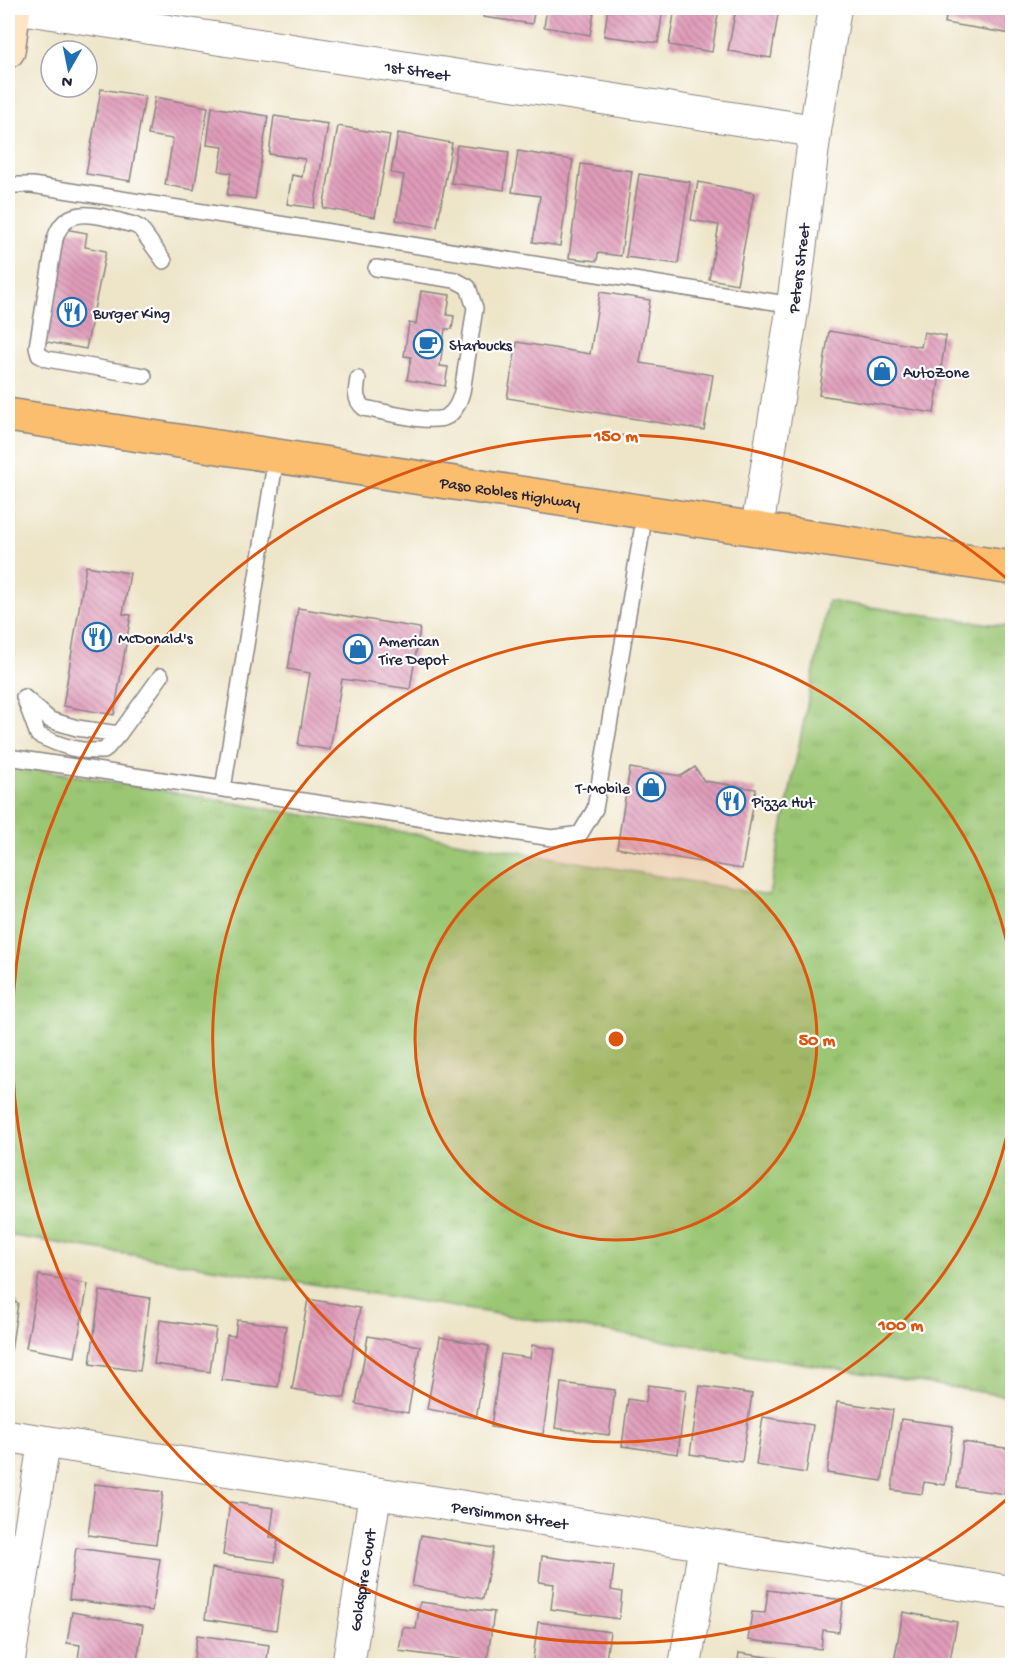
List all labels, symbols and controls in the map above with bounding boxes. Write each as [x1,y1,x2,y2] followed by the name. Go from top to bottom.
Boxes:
[39,39,99,99] north arrow
[382,58,452,88] street label: 1st Street
[60,70,74,91] text: N
[786,221,816,316] street label: Peters Street
[56,296,88,328] restaurant icon: Burger King
[92,306,170,325] place label: Burger King
[412,328,444,360] cafe icon: Starbucks
[449,338,513,357] place label: Starbucks
[866,355,898,387] shop icon: AutoZone
[903,365,970,384] place label: AutoZone
[593,427,638,448] text: 150 m
[437,475,581,515] street label: Paso Robles Highway
[81,621,113,653] restaurant icon: McDonald's
[118,631,194,650] place label: McDonald's
[342,633,374,665] shop icon: American Tire Depot
[378,634,449,671] place label: American Tire Depot
[635,771,667,803] shop icon: T-Mobile
[575,781,631,800] place label: T-Mobile
[715,785,747,817] restaurant icon: Pizza Hut
[751,795,816,814] place label: Pizza Hut
[606,1029,626,1049] centre of rings
[799,1031,836,1052] text: 50 m
[878,1316,924,1337] text: 100 m
[449,1499,570,1536] street label: Persimmon Street
[348,1527,383,1633] street label: Goldspire Court

